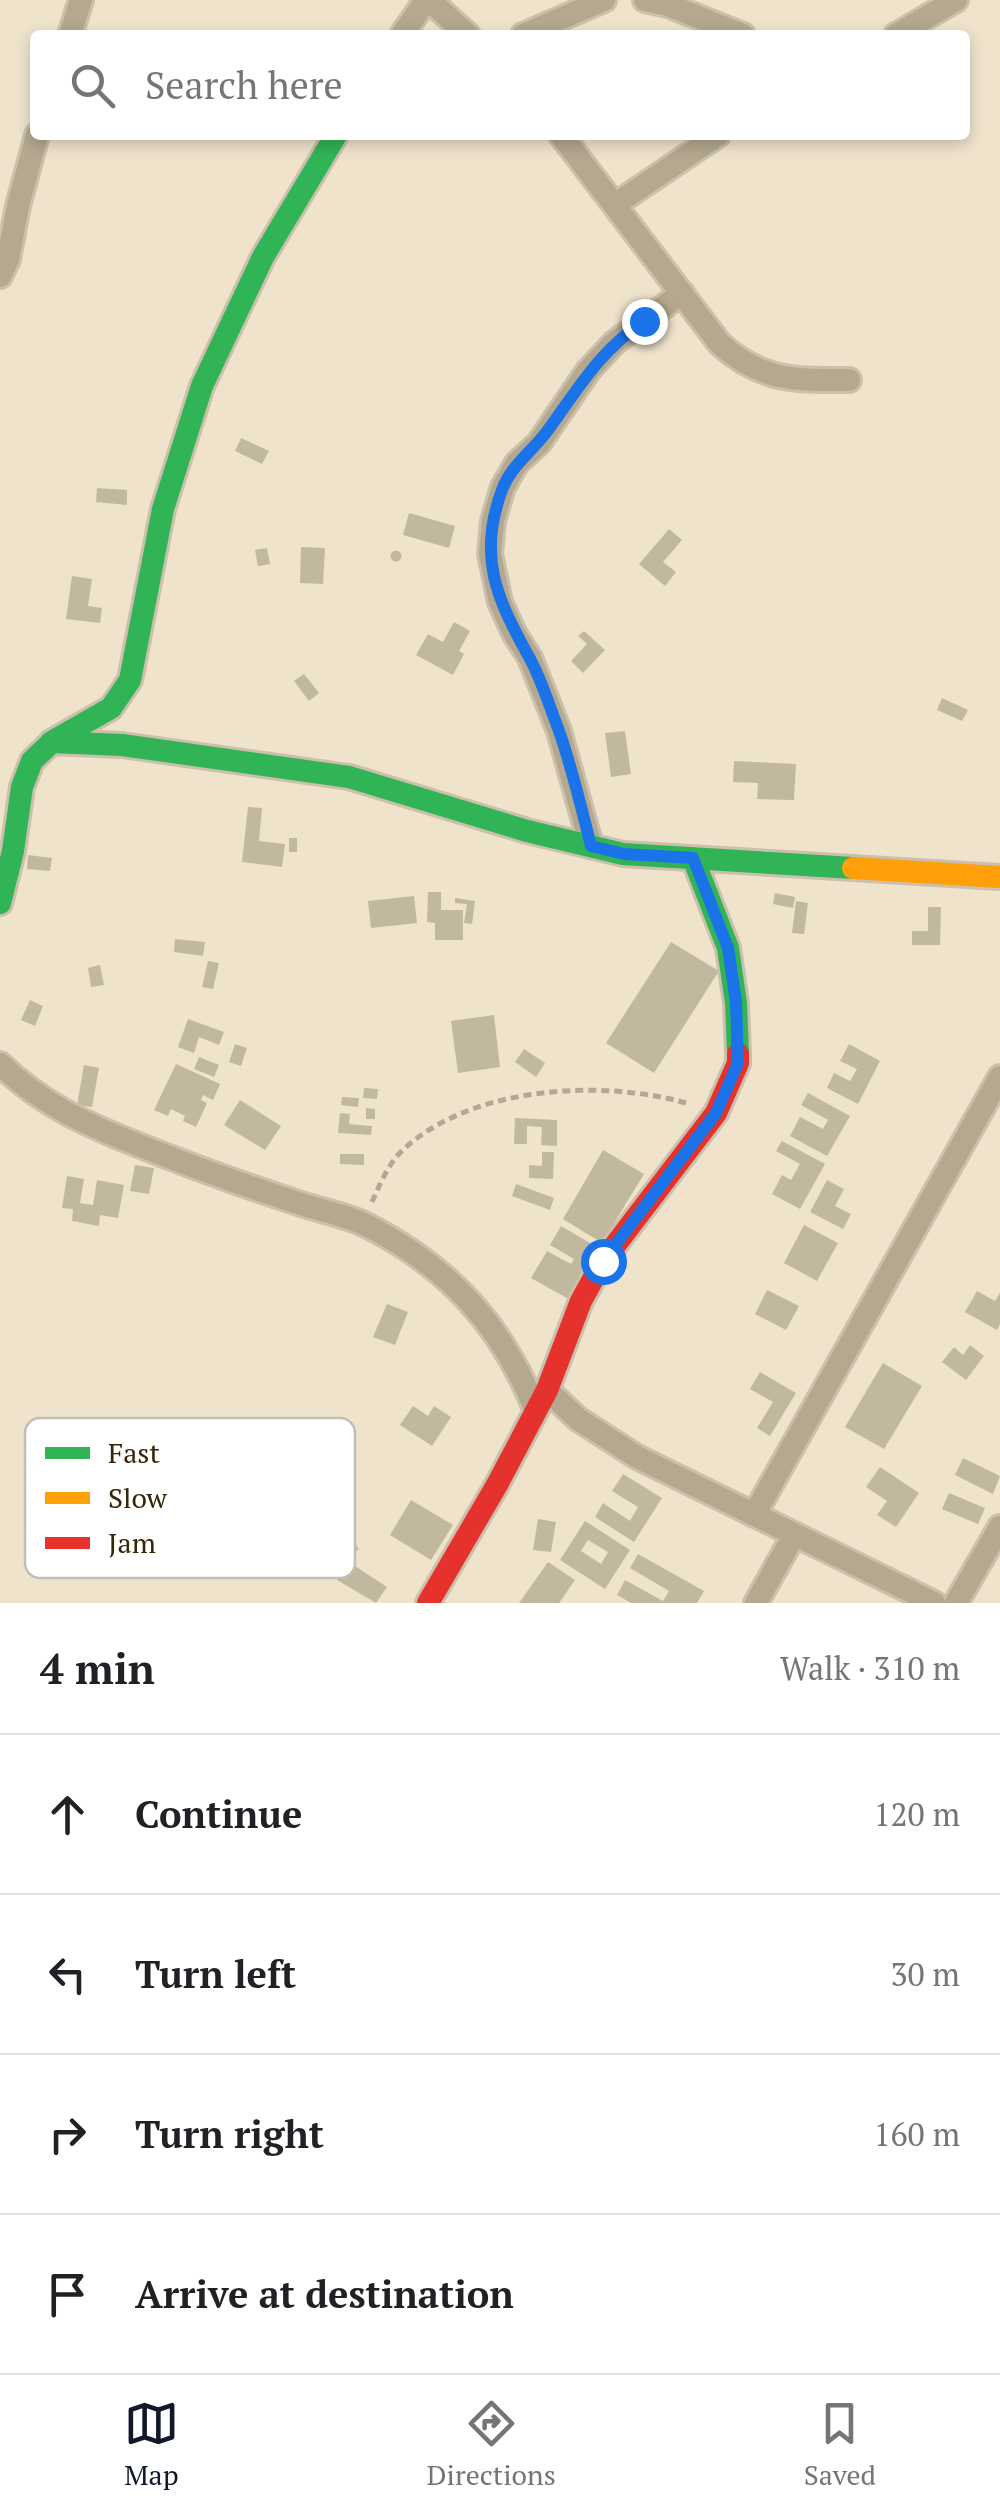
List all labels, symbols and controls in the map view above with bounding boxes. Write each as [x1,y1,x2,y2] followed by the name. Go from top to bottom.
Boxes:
[30,30,970,140] search box
[65,58,120,113] icon: search
[145,60,343,110] text: Search here
[622,299,668,345] route end
[581,1239,627,1285] route start
[25,1418,355,1578] legend
[108,1434,160,1471] text: Fast
[108,1479,168,1516] text: Slow
[108,1524,156,1561] text: Jam
[40,1640,155,1696] text: 4 min
[780,1647,960,1689] text: Walk · 310 m
[40,1787,95,1842] icon: ahead
[135,1789,302,1839] text: Continue
[873,1793,960,1835] text: 120 m
[40,1947,95,2002] icon: left
[135,1949,296,1999] text: Turn left
[890,1953,960,1995] text: 30 m
[40,2107,95,2162] icon: right
[135,2109,324,2159] text: Turn right
[873,2113,960,2155] text: 160 m
[40,2267,95,2322] icon: arrive
[135,2269,514,2319] text: Arrive at destination
[124,2396,179,2493] tab: Map
[427,2396,556,2493] tab: Directions
[804,2396,876,2493] tab: Saved

